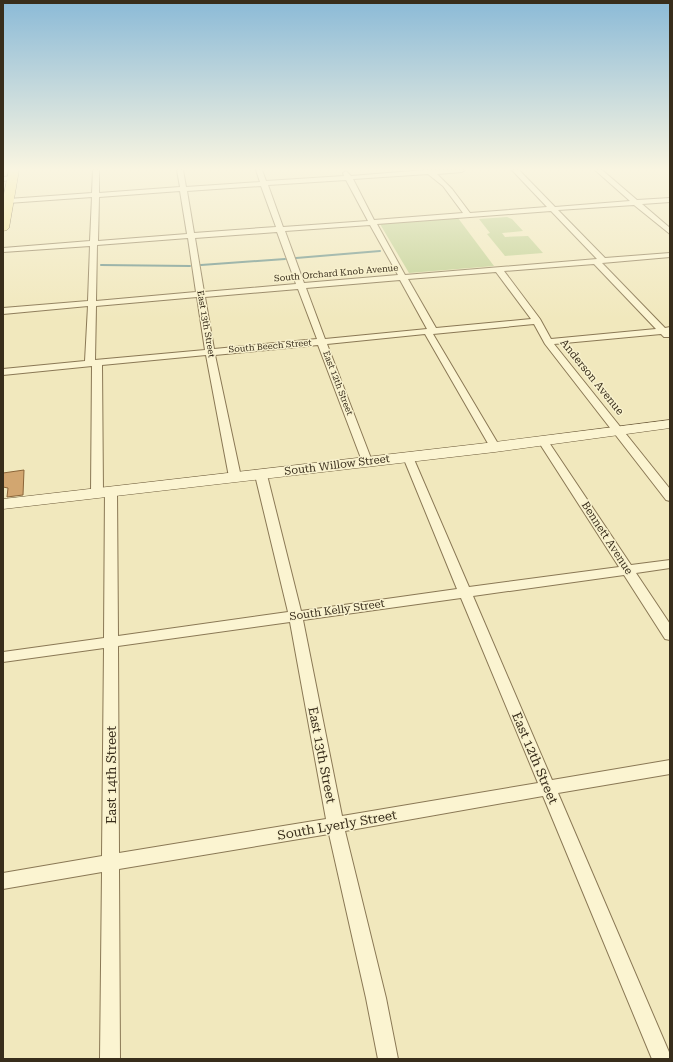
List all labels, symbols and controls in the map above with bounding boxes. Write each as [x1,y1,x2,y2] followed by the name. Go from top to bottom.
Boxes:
[273,263,399,283] street label: South Orchard Knob Avenue
[195,290,217,359] street label: East 13th Street
[228,337,313,355] street label: South Beech Street
[557,337,627,417] street label: Anderson Avenue
[321,349,355,417] street label: East 12th Street
[284,452,390,478] street label: South Willow Street
[579,499,635,577] street label: Bennett Avenue
[289,597,385,623] street label: South Kelly Street
[305,705,339,805] street label: East 13th Street
[509,710,561,806] street label: East 12th Street
[104,726,119,824] street label: East 14th Street
[276,807,398,843] street label: South Lyerly Street

